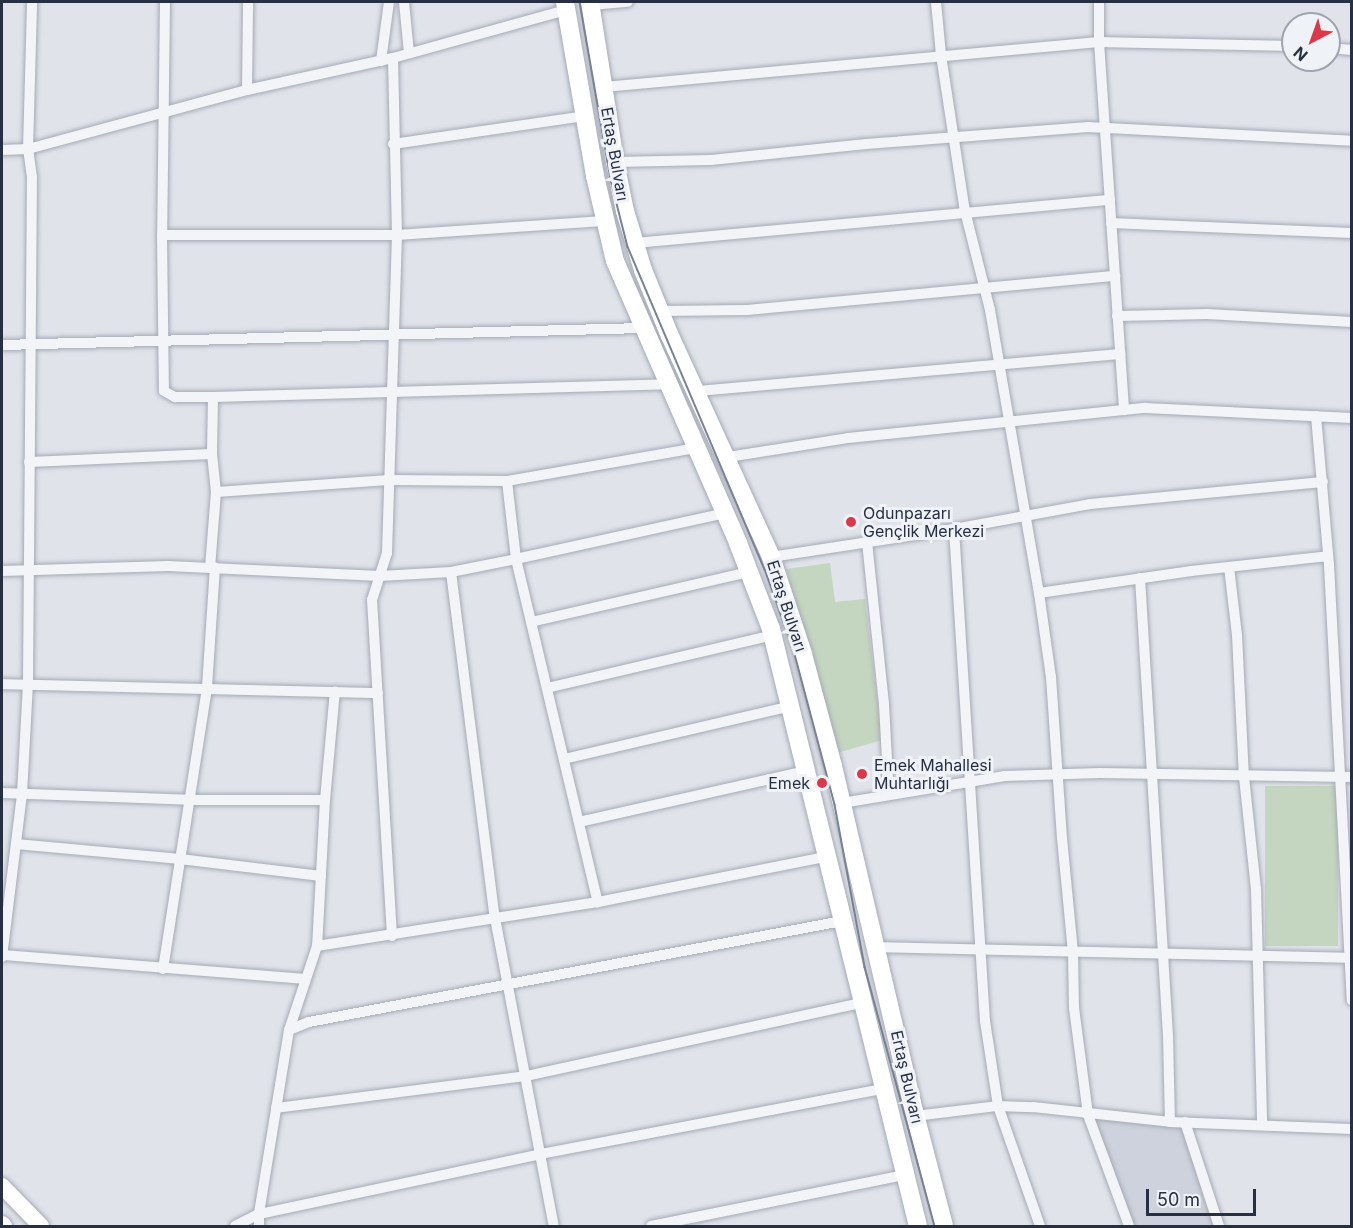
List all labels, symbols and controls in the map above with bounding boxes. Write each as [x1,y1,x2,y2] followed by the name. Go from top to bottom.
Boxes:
[1281,12,1341,72] north arrow
[1289,43,1312,66] text: N
[597,106,633,202] street label: Ertaş Bulvarı
[863,503,984,541] place label: Odunpazarı Gençlik Merkezi
[844,515,858,529] marker: Odunpazarı Gençlik Merkezi
[763,558,811,654] street label: Ertaş Bulvarı
[874,755,992,793] place label: Emek Mahallesi Muhtarlığı
[855,767,869,781] marker: Emek Mahallesi Muhtarlığı
[768,773,810,793] place label: Emek
[815,776,829,790] marker: Emek
[887,1029,927,1125] street label: Ertaş Bulvarı
[1149,1177,1258,1215] scale bar
[1157,1189,1200,1210] text: 50 m

